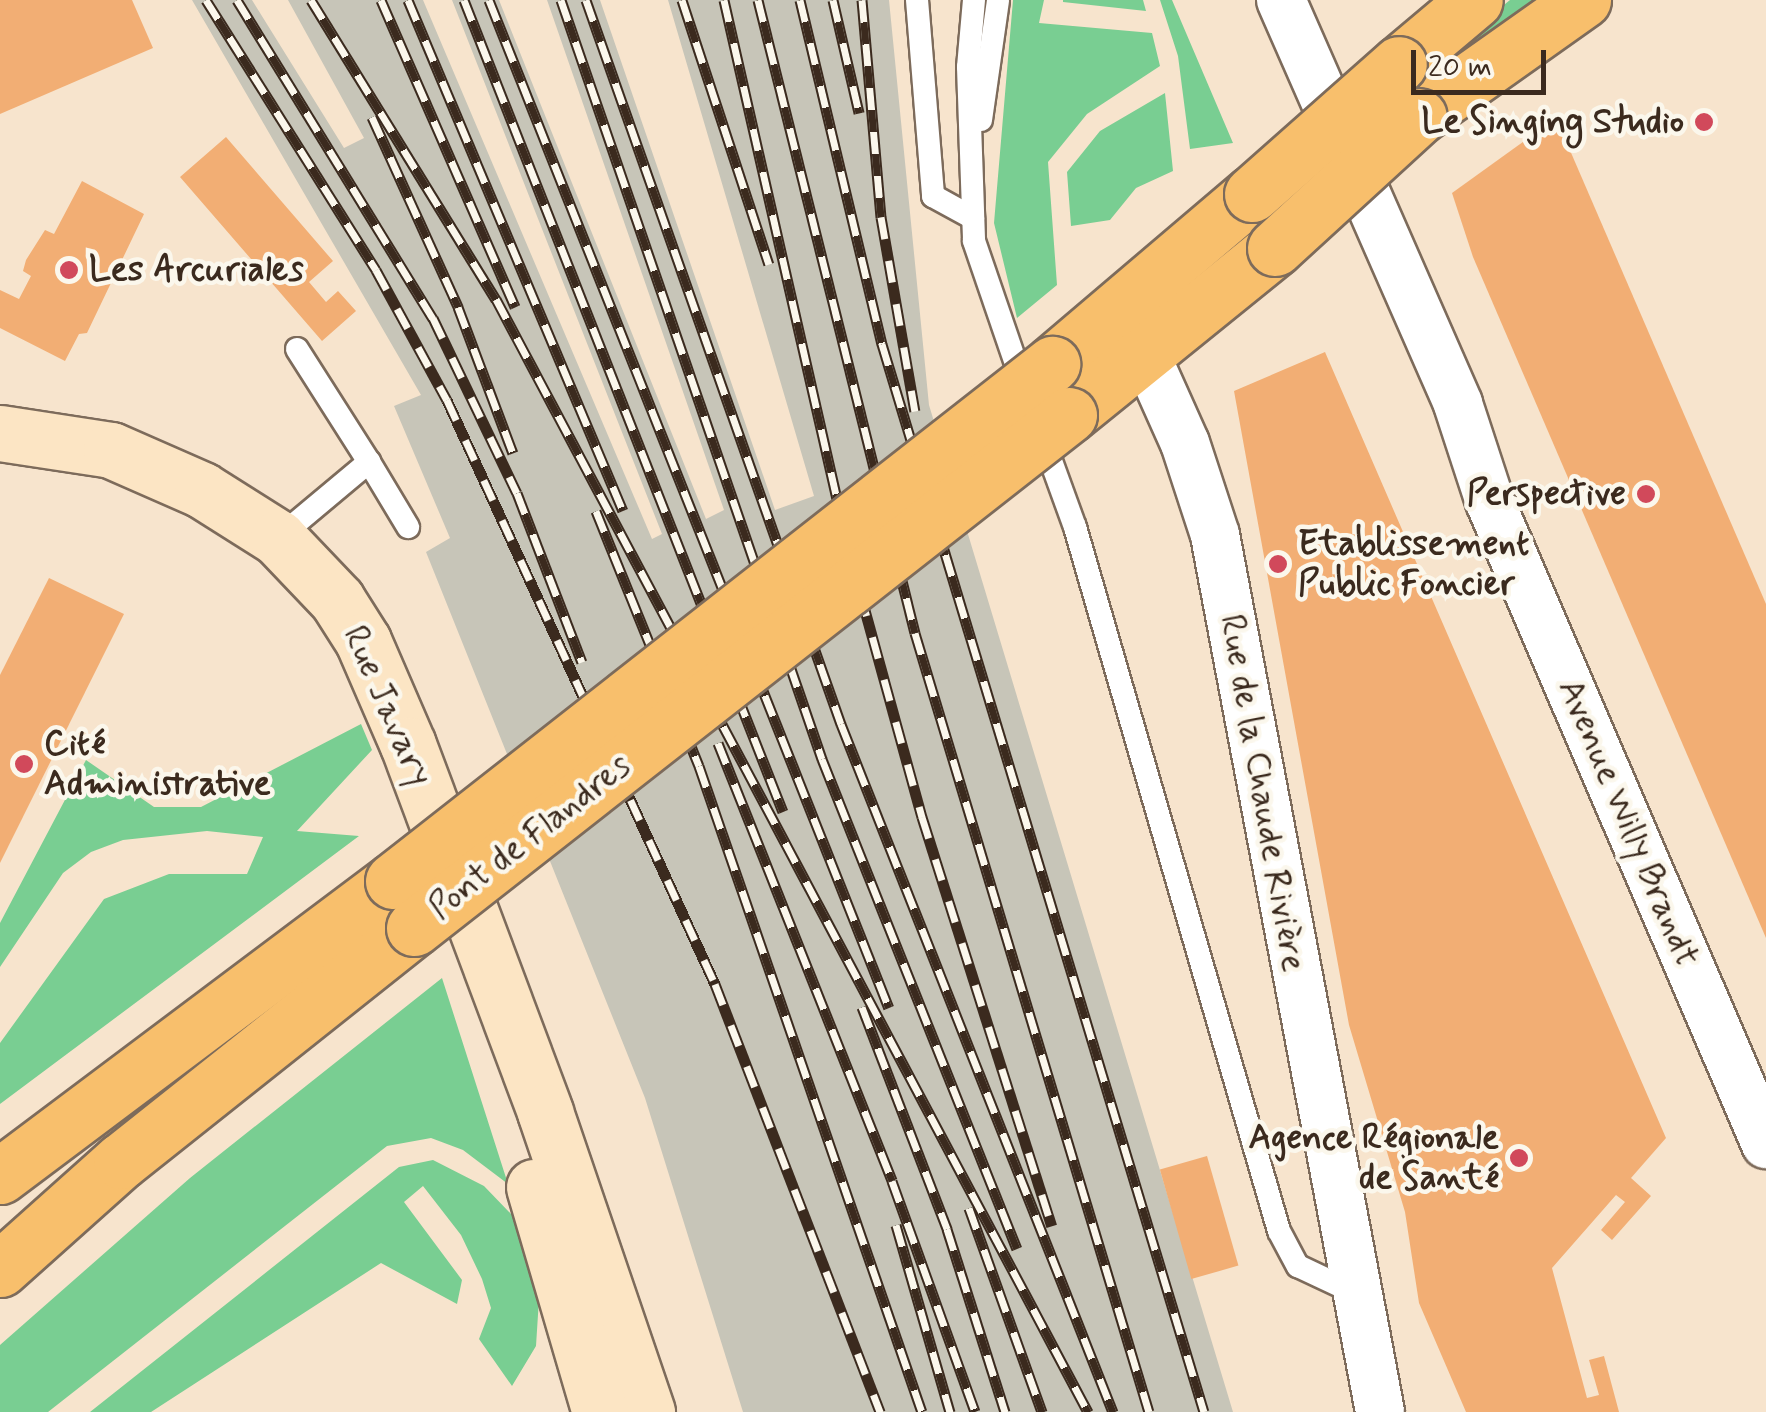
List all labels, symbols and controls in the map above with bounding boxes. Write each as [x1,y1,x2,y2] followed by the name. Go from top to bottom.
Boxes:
[1416,30,1551,92] scale bar
[1428,48,1492,87] text: 20 m
[1429,101,1684,143] place label: Le Singing Studio
[1693,111,1715,133] marker: Le Singing Studio
[89,249,305,291] place label: Les Arcuriales
[58,259,80,281] marker: Les Arcuriales
[1467,473,1626,515] place label: Perspective
[1635,483,1657,505] marker: Perspective
[1298,523,1529,605] place label: Etablissement Public Foncier
[1267,553,1289,575] marker: Etablissement Public Foncier
[1210,613,1314,973] street label: Rue de la Chaude Rivière
[334,621,440,791] street label: Rue Javary
[1548,671,1708,975] street label: Avenue Willy Brandt
[44,723,271,805] place label: Cité Administrative
[418,743,642,931] street label: Pont de Flandres
[13,753,35,775] marker: Cité Administrative
[1248,1117,1499,1199] place label: Agence Régionale de Santé
[1508,1147,1530,1169] marker: Agence Régionale de Santé

